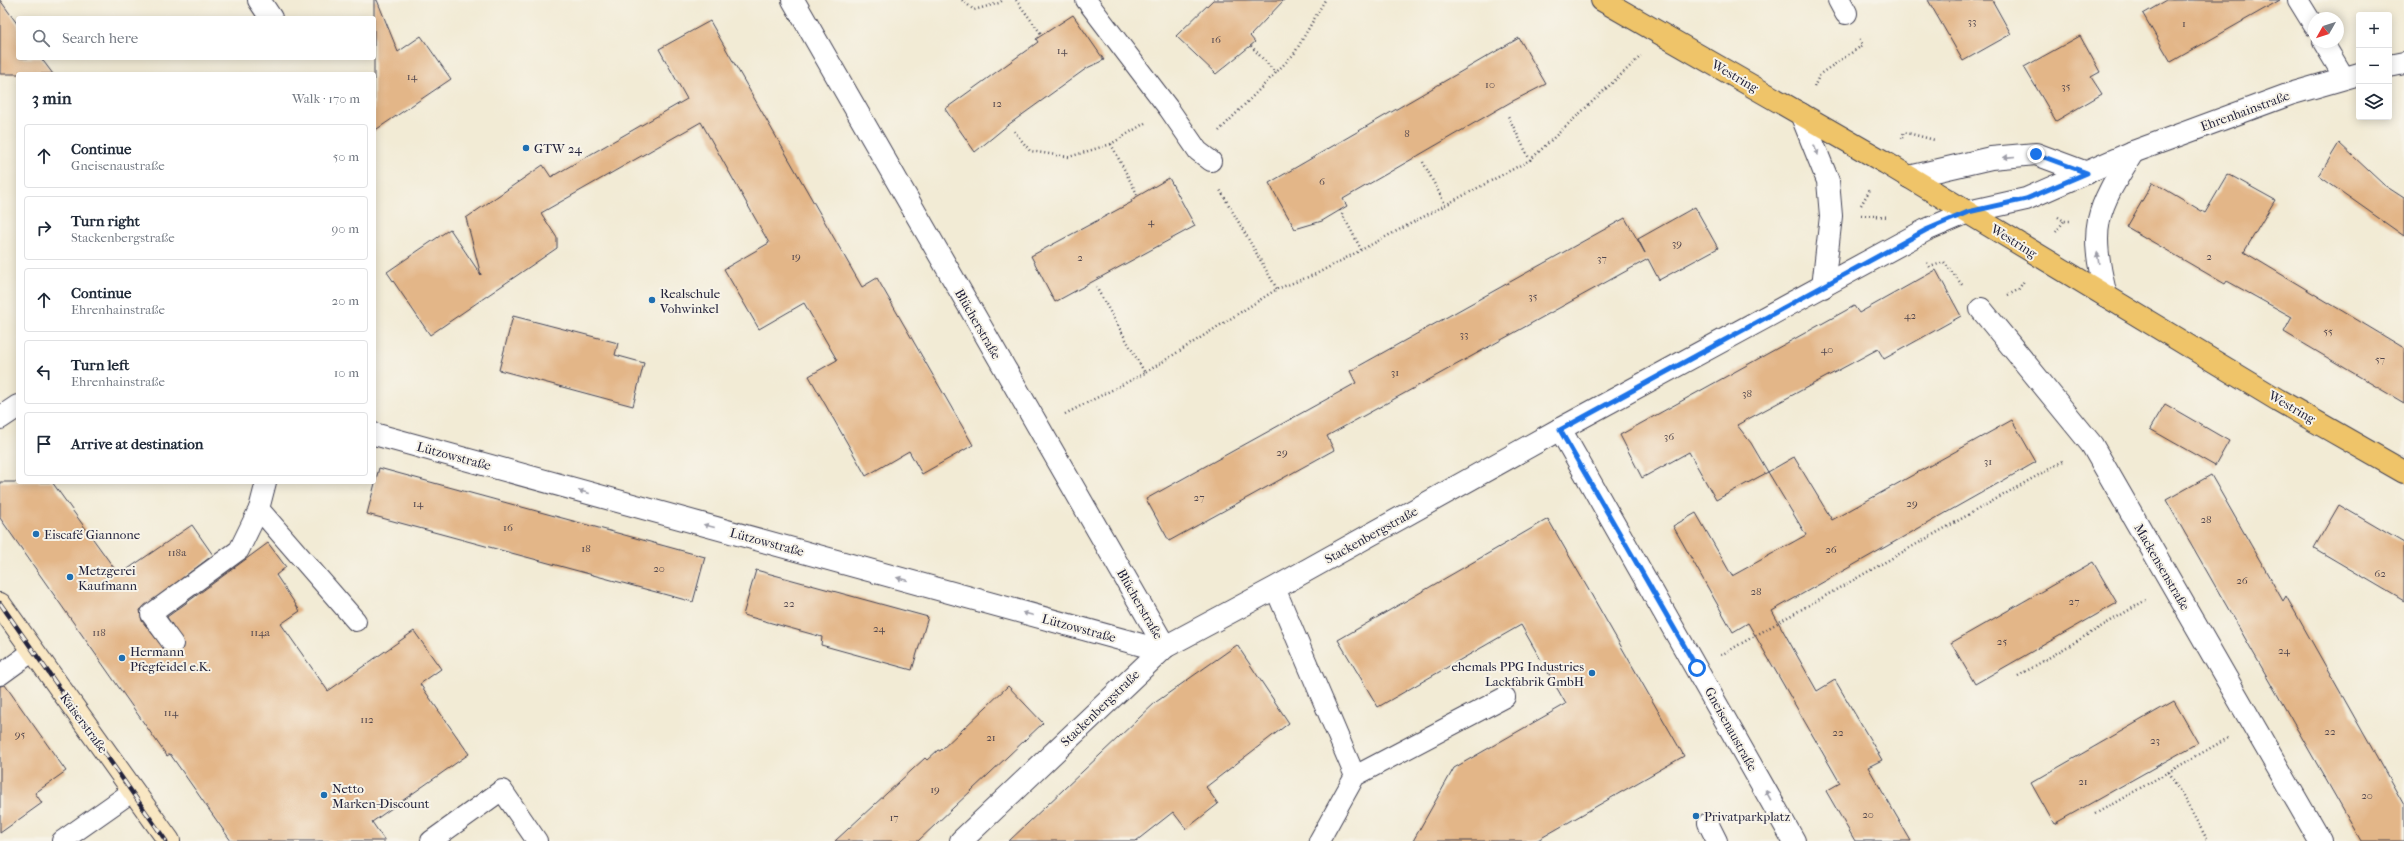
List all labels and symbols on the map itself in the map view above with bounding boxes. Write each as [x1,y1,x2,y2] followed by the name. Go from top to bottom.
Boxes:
[2308,12,2344,48] north arrow
[1967,15,1977,28] house number: 33
[2182,17,2186,30] house number: 1
[1211,33,1221,46] house number: 16
[1057,44,1068,57] house number: 14
[1708,56,1762,96] street label: Westring
[407,70,418,83] house number: 14
[1485,78,1495,91] house number: 10
[2061,80,2071,93] house number: 35
[2198,88,2292,134] street label: Ehrenhainstraße
[992,97,1002,110] house number: 12
[1404,127,1410,140] house number: 8
[534,141,582,156] place label: GTW 24
[521,143,531,153] marker: GTW 24
[1813,145,1819,157] one-way arrow
[2027,145,2045,163] route end
[2003,153,2015,160] one-way arrow
[1319,175,1325,188] house number: 6
[1148,215,1155,228] house number: 4
[1987,220,2041,262] street label: Westring
[1672,237,1682,250] house number: 39
[791,250,801,263] house number: 19
[2206,250,2212,263] house number: 2
[1077,251,1083,264] house number: 2
[1597,252,1607,265] house number: 37
[2095,252,2101,264] one-way arrow
[659,286,721,316] place label: Realschule Vohwinkel
[952,286,1004,362] street label: Blücherstraße
[1528,290,1538,303] house number: 35
[647,295,657,305] marker: Realschule Vohwinkel
[1904,309,1916,322] house number: 42
[2323,325,2333,338] house number: 55
[1459,328,1469,341] house number: 33
[1821,343,1833,356] house number: 40
[2375,353,2385,366] house number: 57
[1391,366,1399,379] house number: 31
[1742,387,1752,400] house number: 38
[2265,387,2319,427] street label: Westring
[1664,430,1674,443] house number: 36
[415,439,493,473] street label: Lützowstraße
[1276,446,1288,459] house number: 29
[1984,455,1992,468] house number: 31
[578,489,590,495] one-way arrow
[1194,491,1204,504] house number: 27
[413,497,424,510] house number: 14
[1906,497,1918,510] house number: 29
[1322,503,1420,567] street label: Stackenbergstraße
[2200,513,2212,526] house number: 28
[503,521,513,534] house number: 16
[2131,521,2193,613] street label: Mackensenstraße
[703,523,716,529] one-way arrow
[728,525,806,559] street label: Lützowstraße
[44,527,141,542] place label: Eiscafé Giannone
[31,529,41,539] marker: Eiscafé Giannone
[581,542,591,555] house number: 18
[1825,543,1837,556] house number: 26
[168,546,187,559] house number: 118a
[653,562,665,575] house number: 20
[78,563,138,593] place label: Metzgerei Kaufmann
[1114,566,1166,642] street label: Blücherstraße
[2374,567,2386,580] house number: 62
[65,572,75,582] marker: Metzgerei Kaufmann
[2236,574,2248,587] house number: 26
[896,576,908,582] one-way arrow
[1750,585,1762,598] house number: 28
[2069,595,2079,608] house number: 27
[783,597,795,610] house number: 22
[1021,611,1033,617] one-way arrow
[1040,611,1118,645] street label: Lützowstraße
[873,622,886,635] house number: 24
[92,626,106,639] house number: 118
[250,626,271,639] house number: 114a
[1997,635,2007,648] house number: 25
[130,644,211,674] place label: Hermann Pfegfeidel e.K.
[2278,644,2291,657] house number: 24
[117,653,127,663] marker: Hermann Pfegfeidel e.K.
[1451,659,1584,689] place label: ehemals PPG Industries Lackfabrik GmbH
[1688,659,1706,677] route start
[1058,666,1143,749] street label: Stackenbergstraße
[1587,668,1597,678] marker: ehemals PPG Industries Lackfabrik GmbH
[1702,684,1761,774] street label: Gneisenaustraße
[57,690,111,756] street label: Kaiserstraße
[164,706,179,719] house number: 114
[360,713,374,726] house number: 112
[2324,725,2336,738] house number: 22
[1832,726,1844,739] house number: 22
[15,728,26,741] house number: 95
[986,731,996,744] house number: 21
[2150,734,2160,747] house number: 23
[2078,775,2088,788] house number: 21
[332,781,430,811] place label: Netto Marken-Discount
[930,783,940,796] house number: 19
[1765,789,1772,801] one-way arrow
[2361,789,2373,802] house number: 20
[319,790,329,800] marker: Netto Marken-Discount
[1862,808,1874,821] house number: 20
[1704,809,1790,824] place label: Privatparkplatz
[889,811,899,824] house number: 17
[1691,811,1701,821] marker: Privatparkplatz

